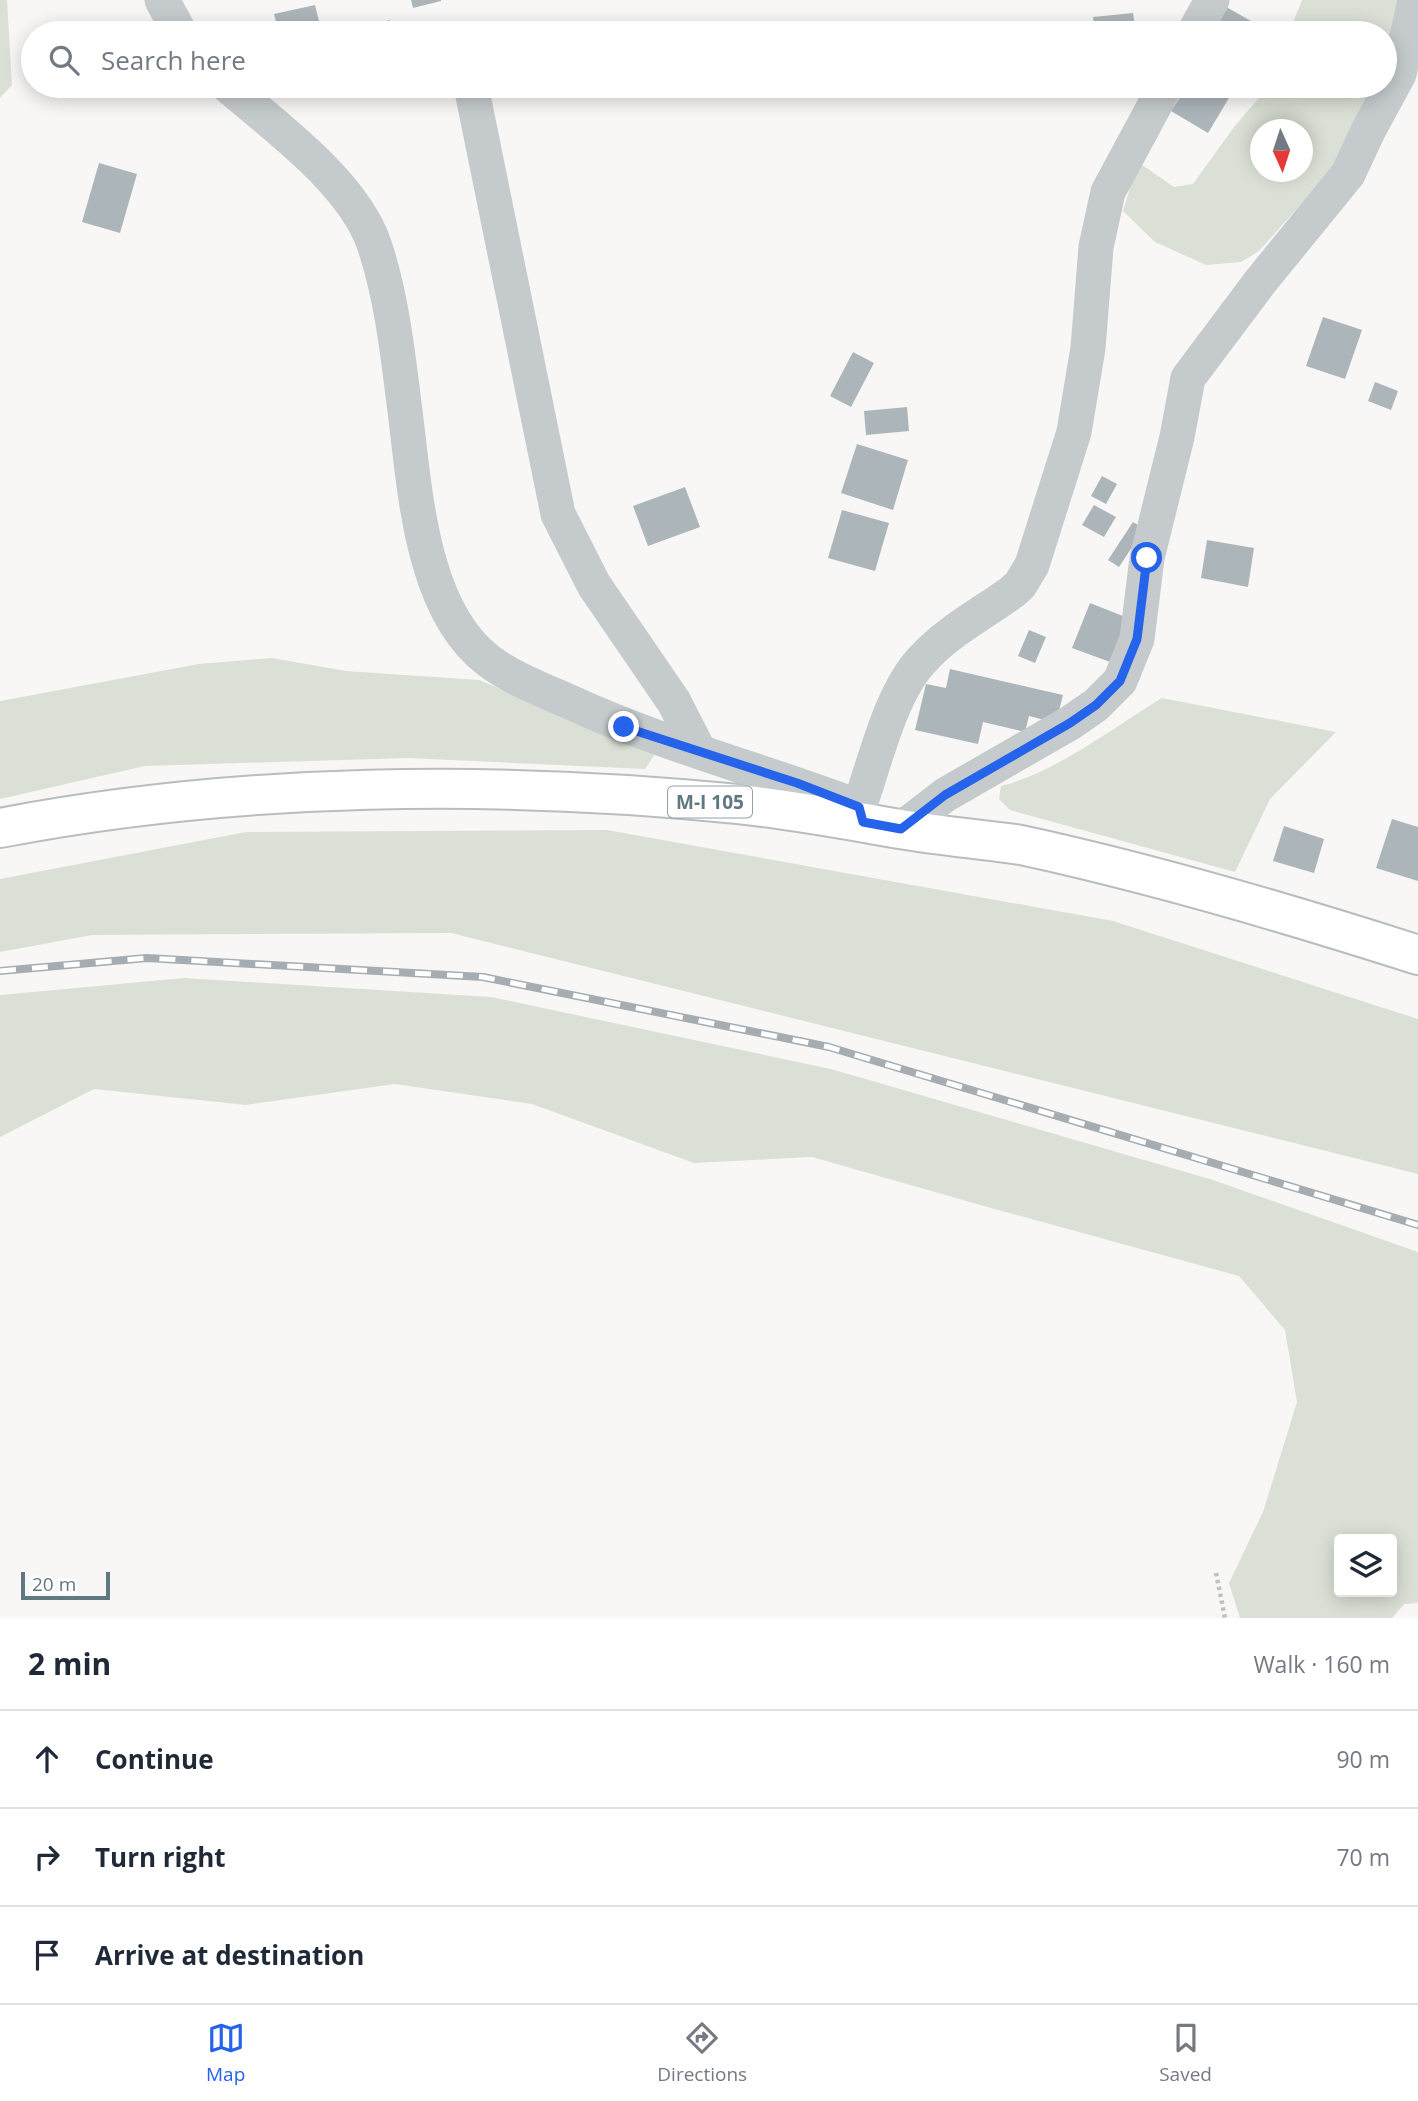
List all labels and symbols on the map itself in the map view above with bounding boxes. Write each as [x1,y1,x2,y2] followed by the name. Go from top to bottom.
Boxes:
[1250,119,1313,182] north arrow
[1131,542,1162,573] route start
[608,711,639,742] route end
[668,786,752,818] road number: M-I 105
[21,1569,110,1601] scale bar

